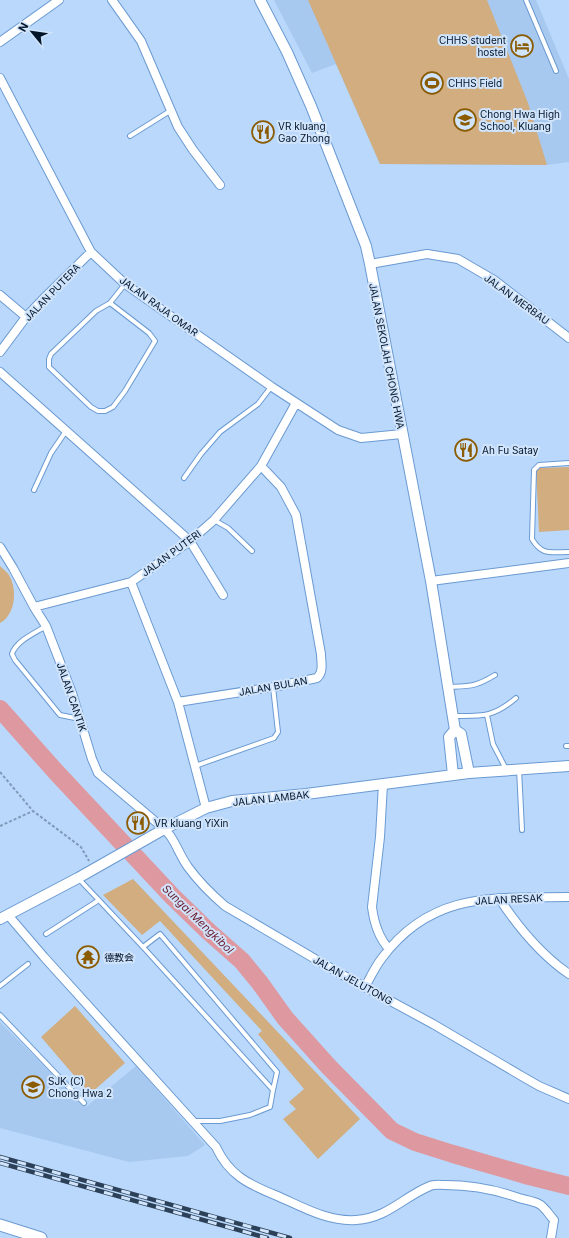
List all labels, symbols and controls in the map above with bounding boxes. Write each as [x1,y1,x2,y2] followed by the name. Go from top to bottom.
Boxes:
[12,12,52,52] north arrow
[15,20,31,34] text: N
[509,33,535,59] hotel icon: CHHS student hostel
[439,34,507,58] place label: CHHS student hostel
[419,70,445,96] sports icon: CHHS Field
[448,77,502,89] place label: CHHS Field
[452,107,478,133] school or university icon: Chong Hwa High School, Kluang
[480,108,560,132] place label: Chong Hwa High School, Kluang
[250,119,276,145] restaurant icon: VR kluang Gao Zhong
[278,120,330,144] place label: VR kluang Gao Zhong
[22,261,82,323] street label: JALAN PUTERA
[482,271,552,327] street label: JALAN MERBAU
[117,274,201,339] street label: JALAN RAJA OMAR
[367,282,407,430] street label: JALAN SEKOLAH CHONG HWA
[453,437,479,463] restaurant icon: Ah Fu Satay
[482,444,539,456] place label: Ah Fu Satay
[139,527,203,579] street label: JALAN PUTERI
[54,661,90,734] street label: JALAN CANTIK
[238,674,308,698] street label: JALAN BULAN
[232,788,310,808] street label: JALAN LAMBAK
[125,810,151,836] restaurant icon: VR kluang YiXin
[154,817,229,829] place label: VR kluang YiXin
[159,881,237,957] water label: Sungai Mengkibol
[475,891,543,907] street label: JALAN RESAK
[75,944,101,970] temple icon: 德教会
[104,951,134,963] place label: 德教会
[311,953,395,1007] street label: JALAN JELUTONG
[20,1074,46,1100] school or university icon: SJK (C) Chong Hwa 2
[48,1075,112,1099] place label: SJK (C) Chong Hwa 2

